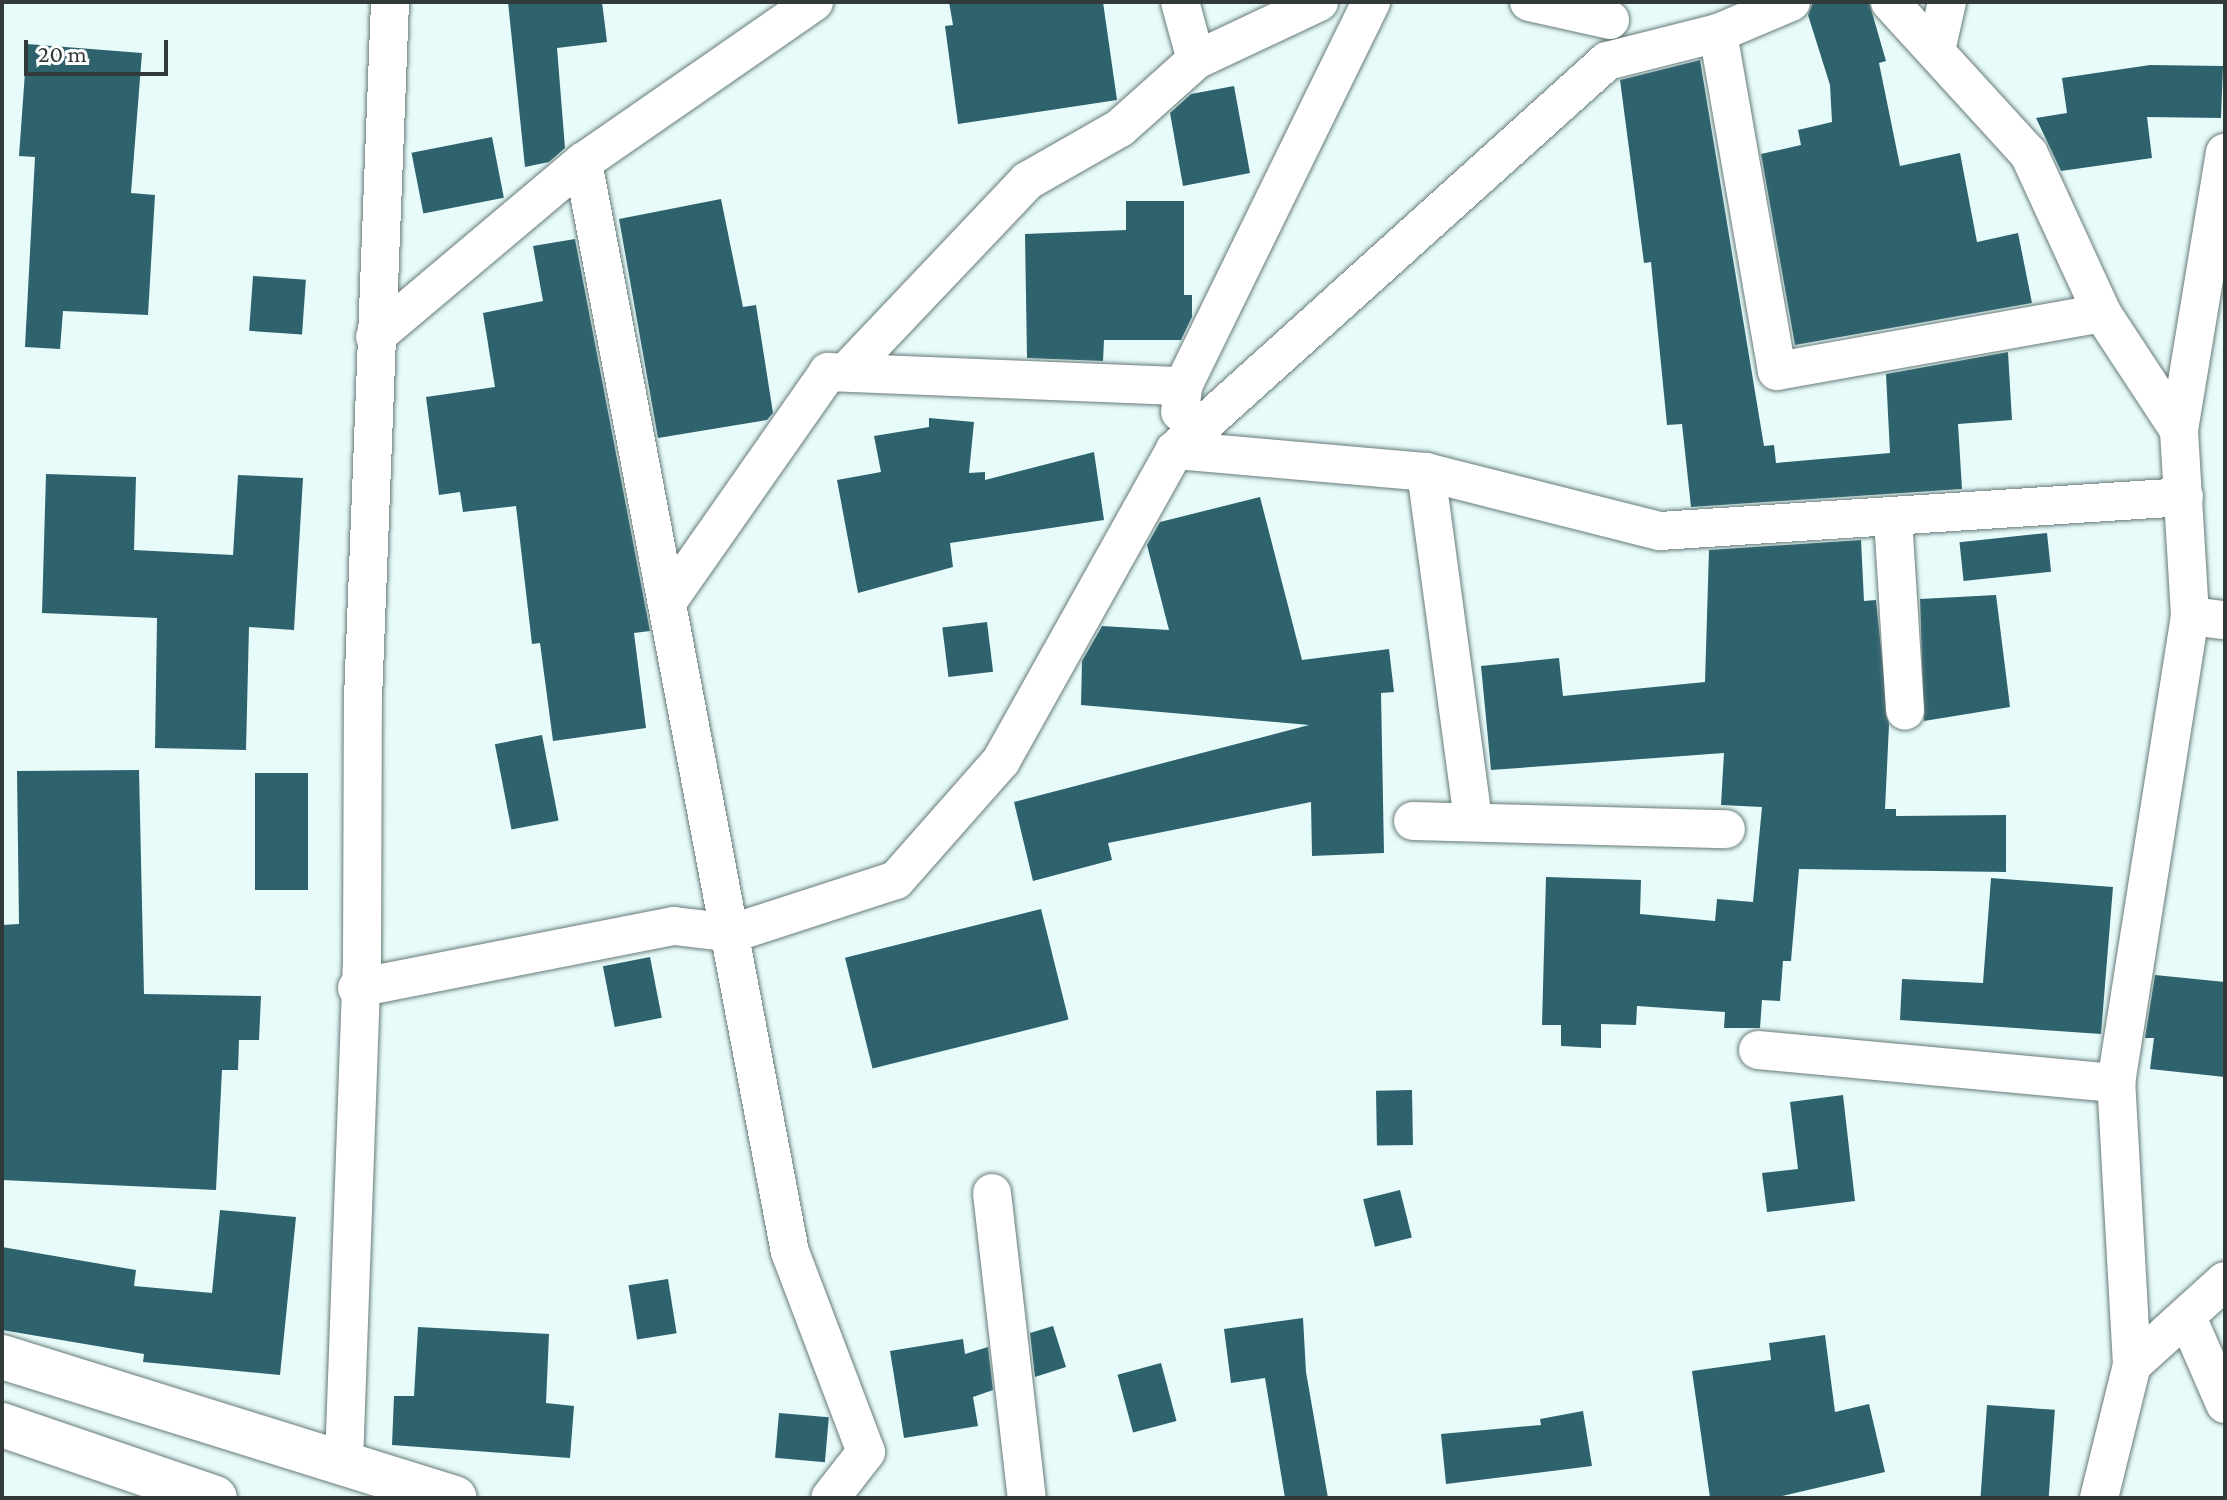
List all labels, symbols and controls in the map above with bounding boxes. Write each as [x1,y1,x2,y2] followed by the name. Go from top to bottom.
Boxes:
[28,24,172,74] scale bar
[38,40,87,67] text: 20 m

